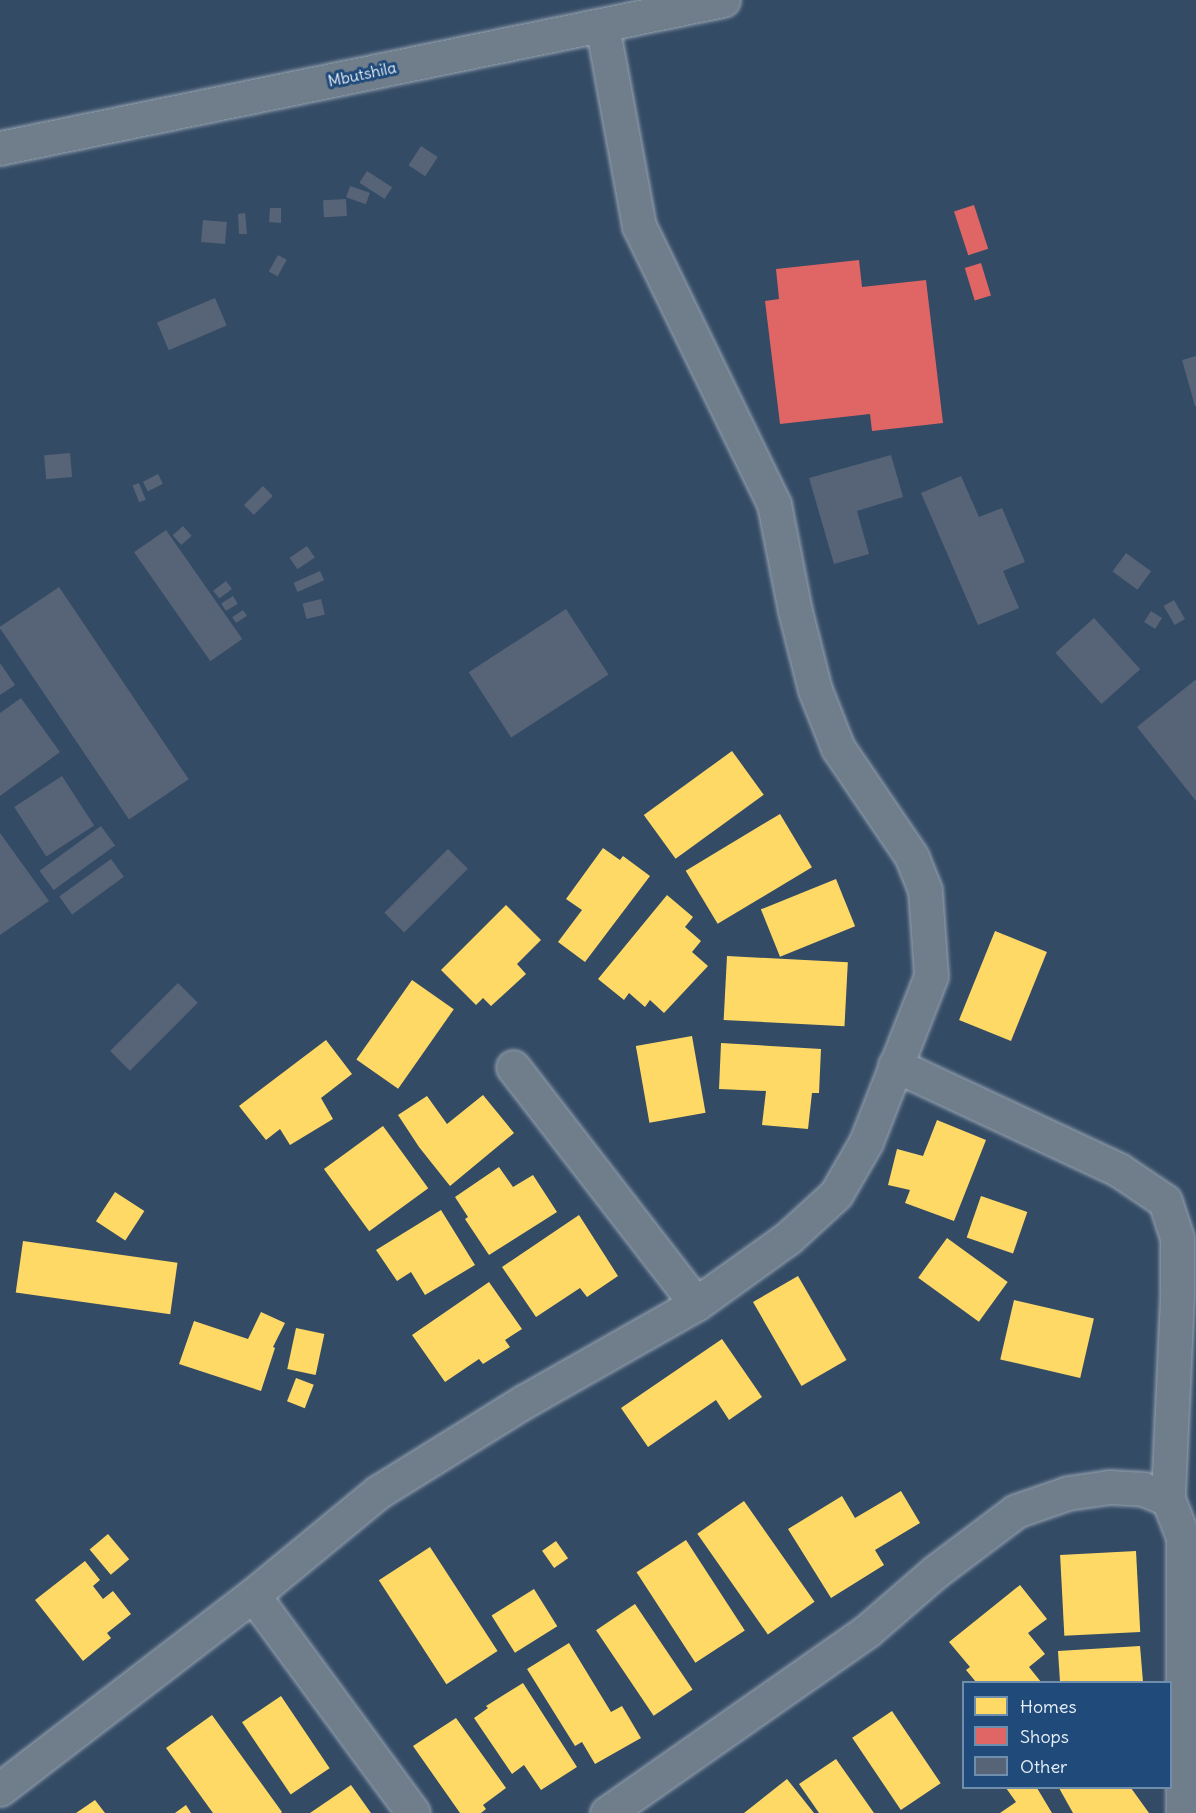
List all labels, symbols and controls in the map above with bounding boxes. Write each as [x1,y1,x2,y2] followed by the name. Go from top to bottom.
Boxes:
[326,57,398,91] street label: Mbutshila
[962,1681,1172,1789] legend
[1020,1695,1077,1718] text: Homes
[1020,1725,1069,1748] text: Shops
[1020,1755,1067,1778] text: Other

